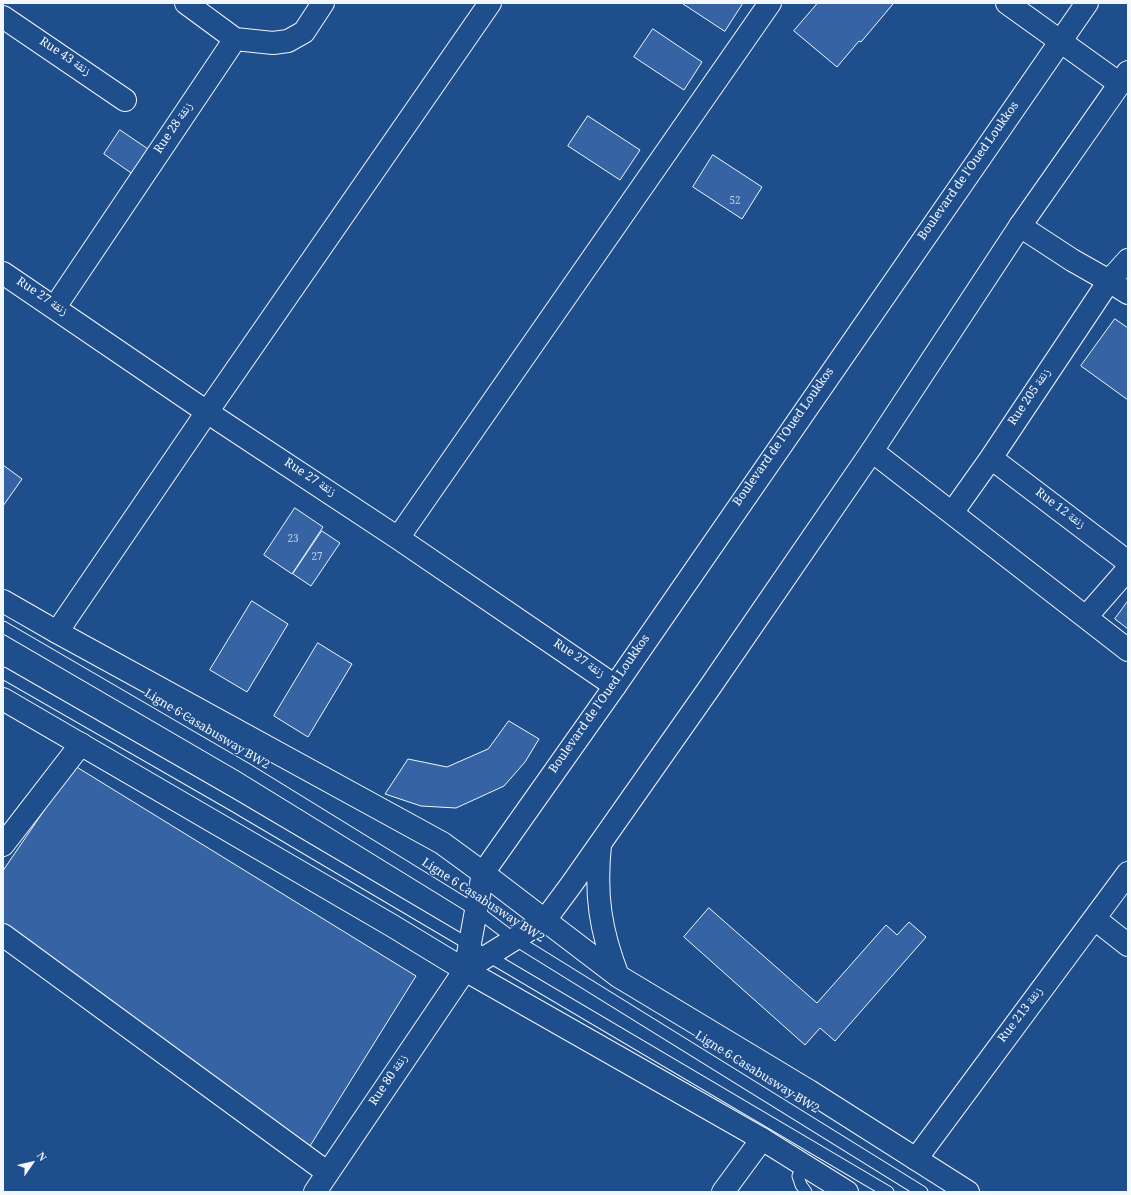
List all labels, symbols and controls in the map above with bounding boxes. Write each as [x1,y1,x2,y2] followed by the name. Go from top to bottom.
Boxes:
[36,36,92,80] street label: Rue 43 زنقة
[917,100,1023,244] street label: Boulevard de l'Oued Loukkos
[153,101,197,157] street label: Rue 28 زنقة
[729,197,741,209] house number: 52
[13,276,69,320] street label: Rue 27 زنقة
[732,366,838,510] street label: Boulevard de l'Oued Loukkos
[1007,367,1055,429] street label: Rue 205 زنقة
[280,457,338,501] street label: Rue 27 زنقة
[1031,487,1087,533] street label: Rue 12 زنقة
[287,535,299,547] house number: 23
[311,553,323,565] house number: 27
[548,633,654,777] street label: Boulevard de l'Oued Loukkos
[550,638,606,682] street label: Rue 27 زنقة
[141,688,271,774] street label: Ligne 6 Casabusway BW2
[418,857,546,947] street label: Ligne 6 Casabusway BW2
[997,986,1047,1046] street label: Rue 213 زنقة
[691,1030,821,1118] street label: Ligne 6 Casabusway BW2
[368,1053,412,1109] street label: Rue 80 زنقة
[12,1143,52,1183] north arrow
[35,1150,49,1163] text: N

